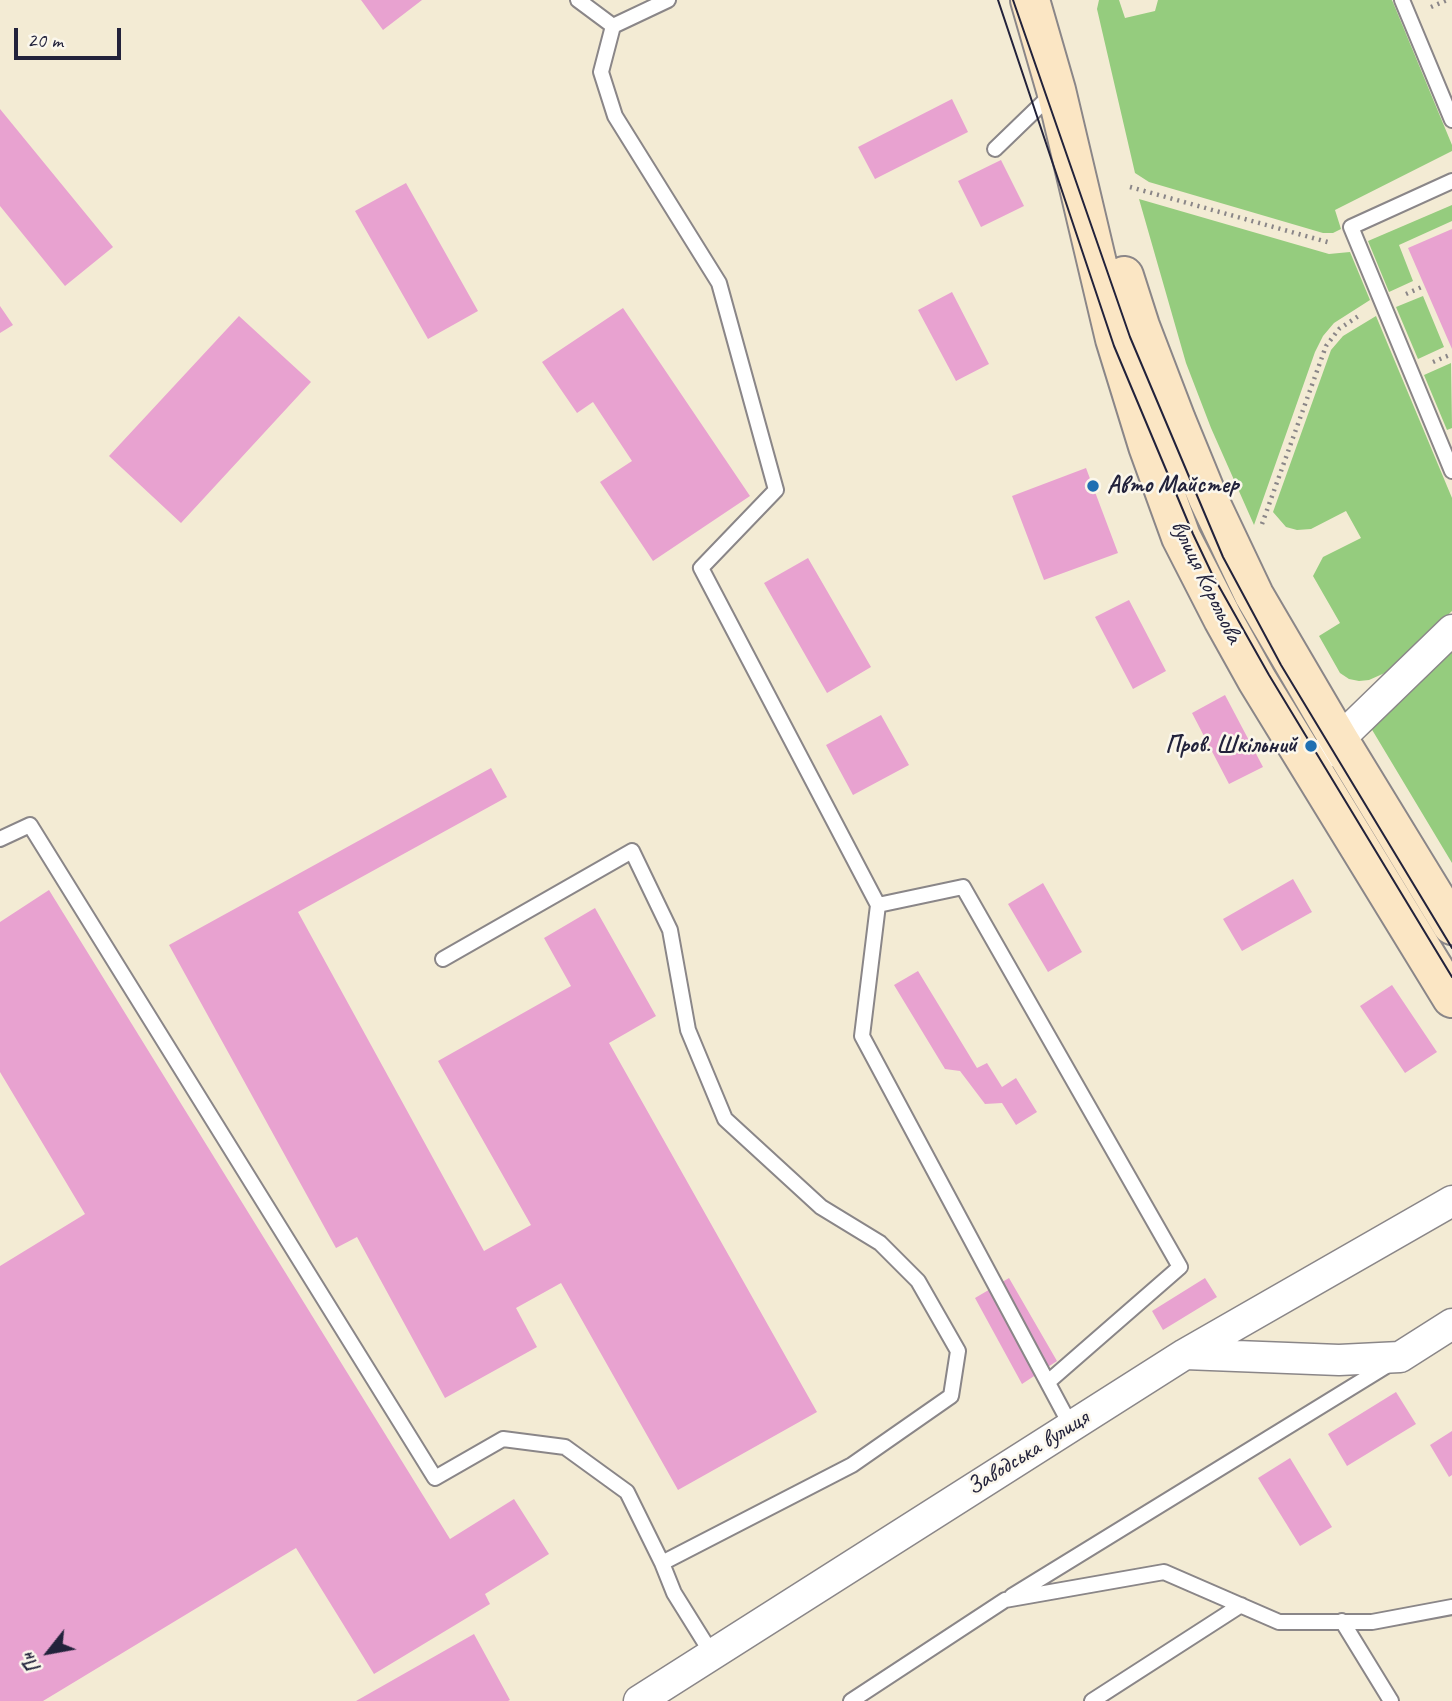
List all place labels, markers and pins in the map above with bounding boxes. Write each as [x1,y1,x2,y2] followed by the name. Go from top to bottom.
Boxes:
[1107,472,1239,500] place label: Авто Майстер
[1085,478,1101,494] marker: Авто Майстер
[1165,732,1297,760] place label: Пров. Шкільний
[1303,738,1319,754] marker: Пров. Шкільний

